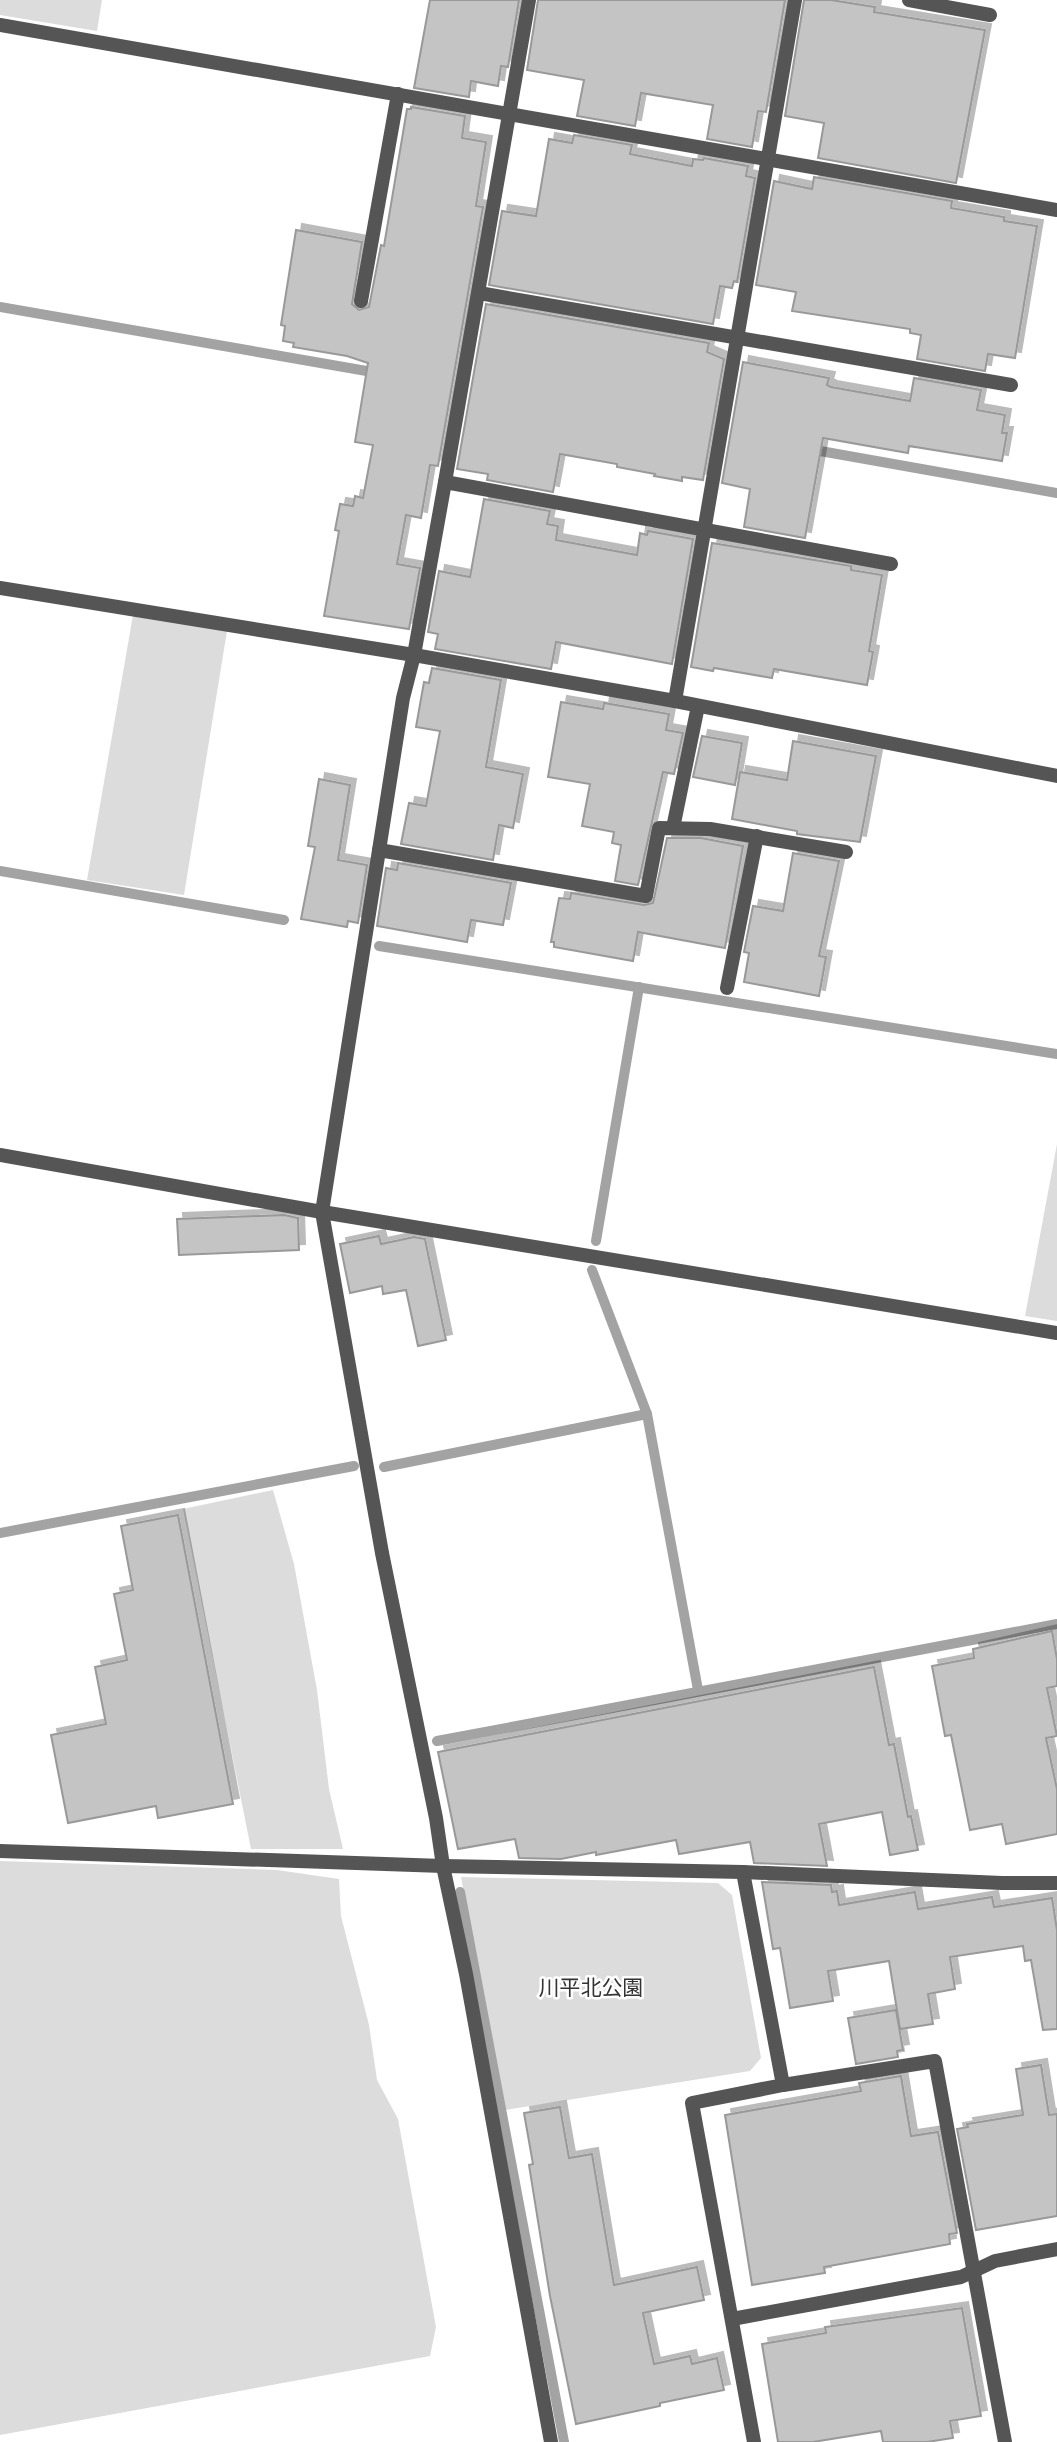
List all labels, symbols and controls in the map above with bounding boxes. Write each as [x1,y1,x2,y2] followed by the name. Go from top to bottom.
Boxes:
[539,1975,644,2000] park label: 川平北公園

